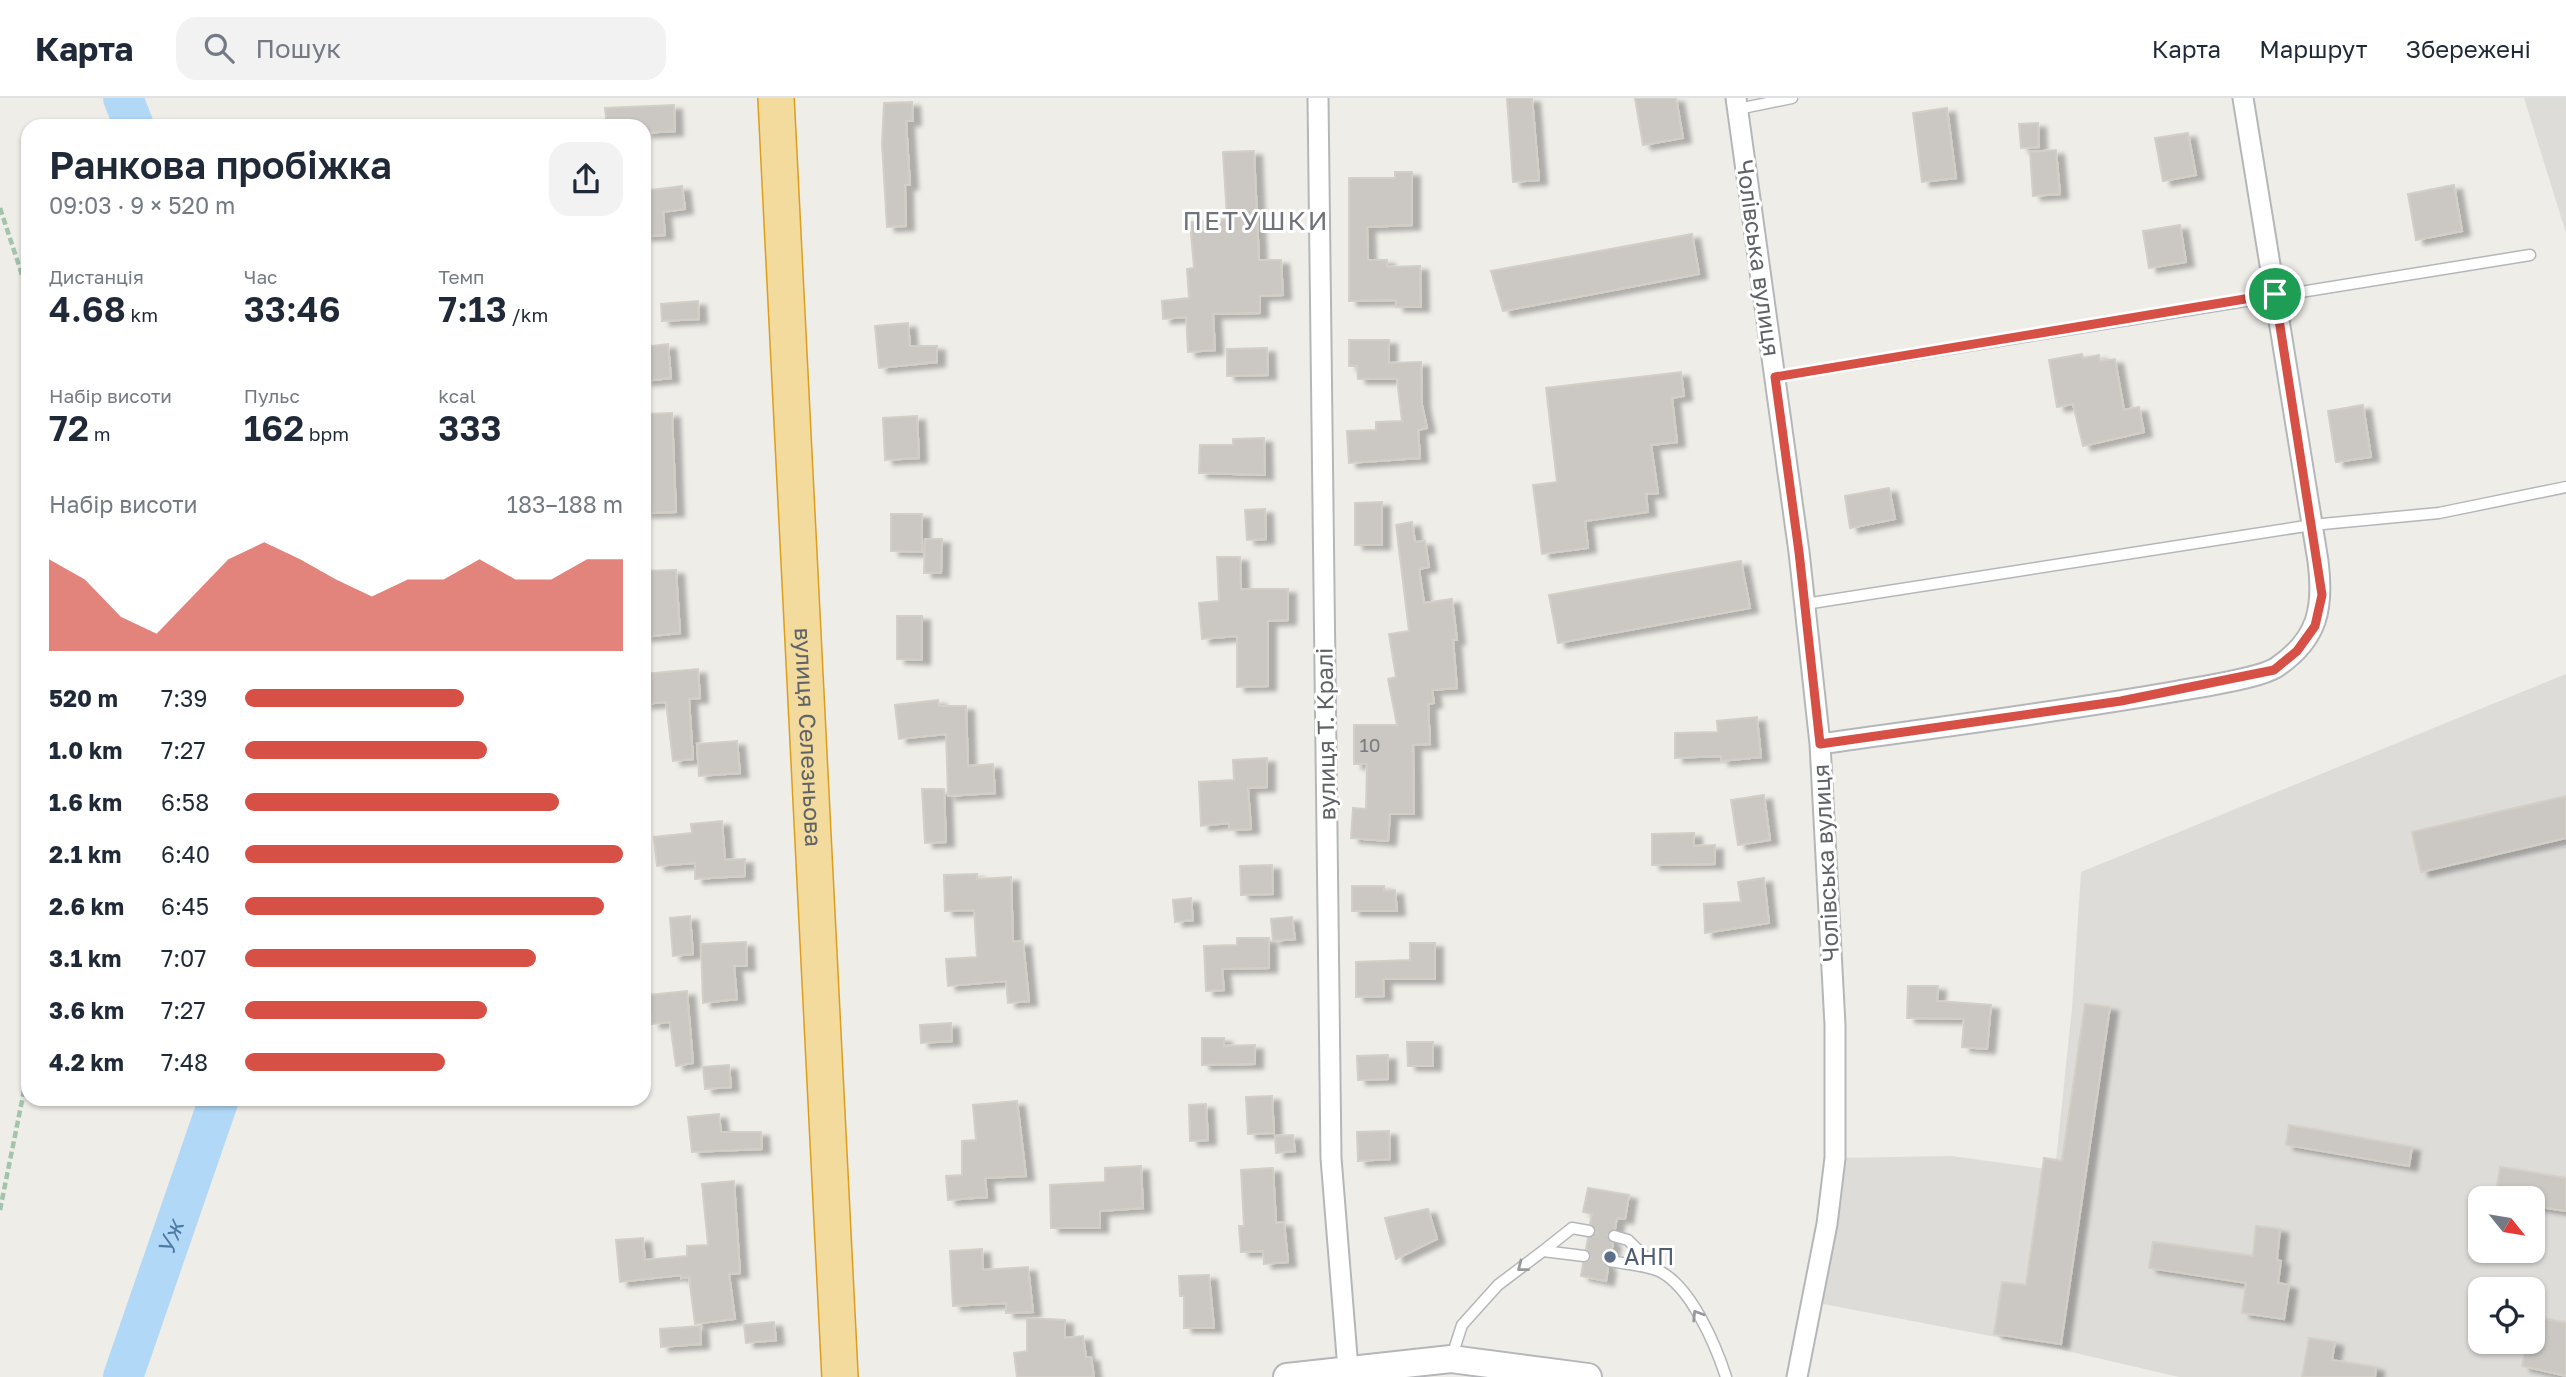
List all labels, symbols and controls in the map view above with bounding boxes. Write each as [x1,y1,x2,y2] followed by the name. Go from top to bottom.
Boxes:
[176,17,666,80] search box
[35,29,134,68] text: Карта
[200,29,238,67] icon: search
[256,33,341,64] text: Пошук
[2152,34,2221,63] text: Карта
[2259,34,2368,63] text: Маршрут
[2406,34,2531,63] text: Збережені
[49,142,392,187] text: Ранкова пробіжка
[549,142,623,216] button: share
[1731,158,1787,358] street label: Чолівська вулиця
[49,191,235,219] text: 09:03 · 9 × 520 m
[1182,205,1330,236] district label: ПЕТУШКИ
[2245,264,2305,324] pin
[49,265,144,288] text: Дистанція
[244,265,277,288] text: Час
[438,265,485,288] text: Темп
[2256,275,2294,313] icon: arrive
[49,288,126,330] text: 4.68
[244,288,341,330] text: 33:46
[438,288,507,330] text: 7:13
[126,303,158,326] text: km
[507,303,548,326] text: /km
[49,384,172,407] text: Набір висоти
[244,384,300,407] text: Пульс
[438,384,476,407] text: kcal
[49,407,89,449] text: 72
[244,407,304,449] text: 162
[438,407,502,449] text: 333
[89,422,110,445] text: m
[304,422,349,445] text: bpm
[49,490,198,518] text: Набір висоти
[507,490,623,518] text: 183–188 m
[790,627,828,848] street label: вулиця Селезньова
[1309,647,1341,821] street label: вулиця Т. Кралі
[49,684,118,712] text: 520 m
[161,684,207,712] text: 7:39
[1360,733,1381,756] house number: 10
[49,736,122,764] text: 1.0 km
[161,736,206,764] text: 7:27
[1806,763,1844,963] street label: Чолівська вулиця
[49,788,122,816] text: 1.6 km
[161,788,209,816] text: 6:58
[49,840,121,868] text: 2.1 km
[161,840,210,868] text: 6:40
[49,892,124,920] text: 2.6 km
[161,892,209,920] text: 6:45
[49,944,121,972] text: 3.1 km
[161,944,207,972] text: 7:07
[49,996,124,1024] text: 3.6 km
[161,996,206,1024] text: 7:27
[49,1048,124,1076] text: 4.2 km
[161,1048,208,1076] text: 7:48
[2468,1186,2544,1264] north arrow
[2468,1186,2545,1354] map controls
[150,1214,190,1259] water label: Уж
[1624,1242,1674,1270] place label: АНП
[1602,1249,1618,1265] marker: АНП
[1517,1258,1530,1271] one-way arrow
[2468,1277,2545,1354] button: locate
[1693,1310,1706,1323] one-way arrow

